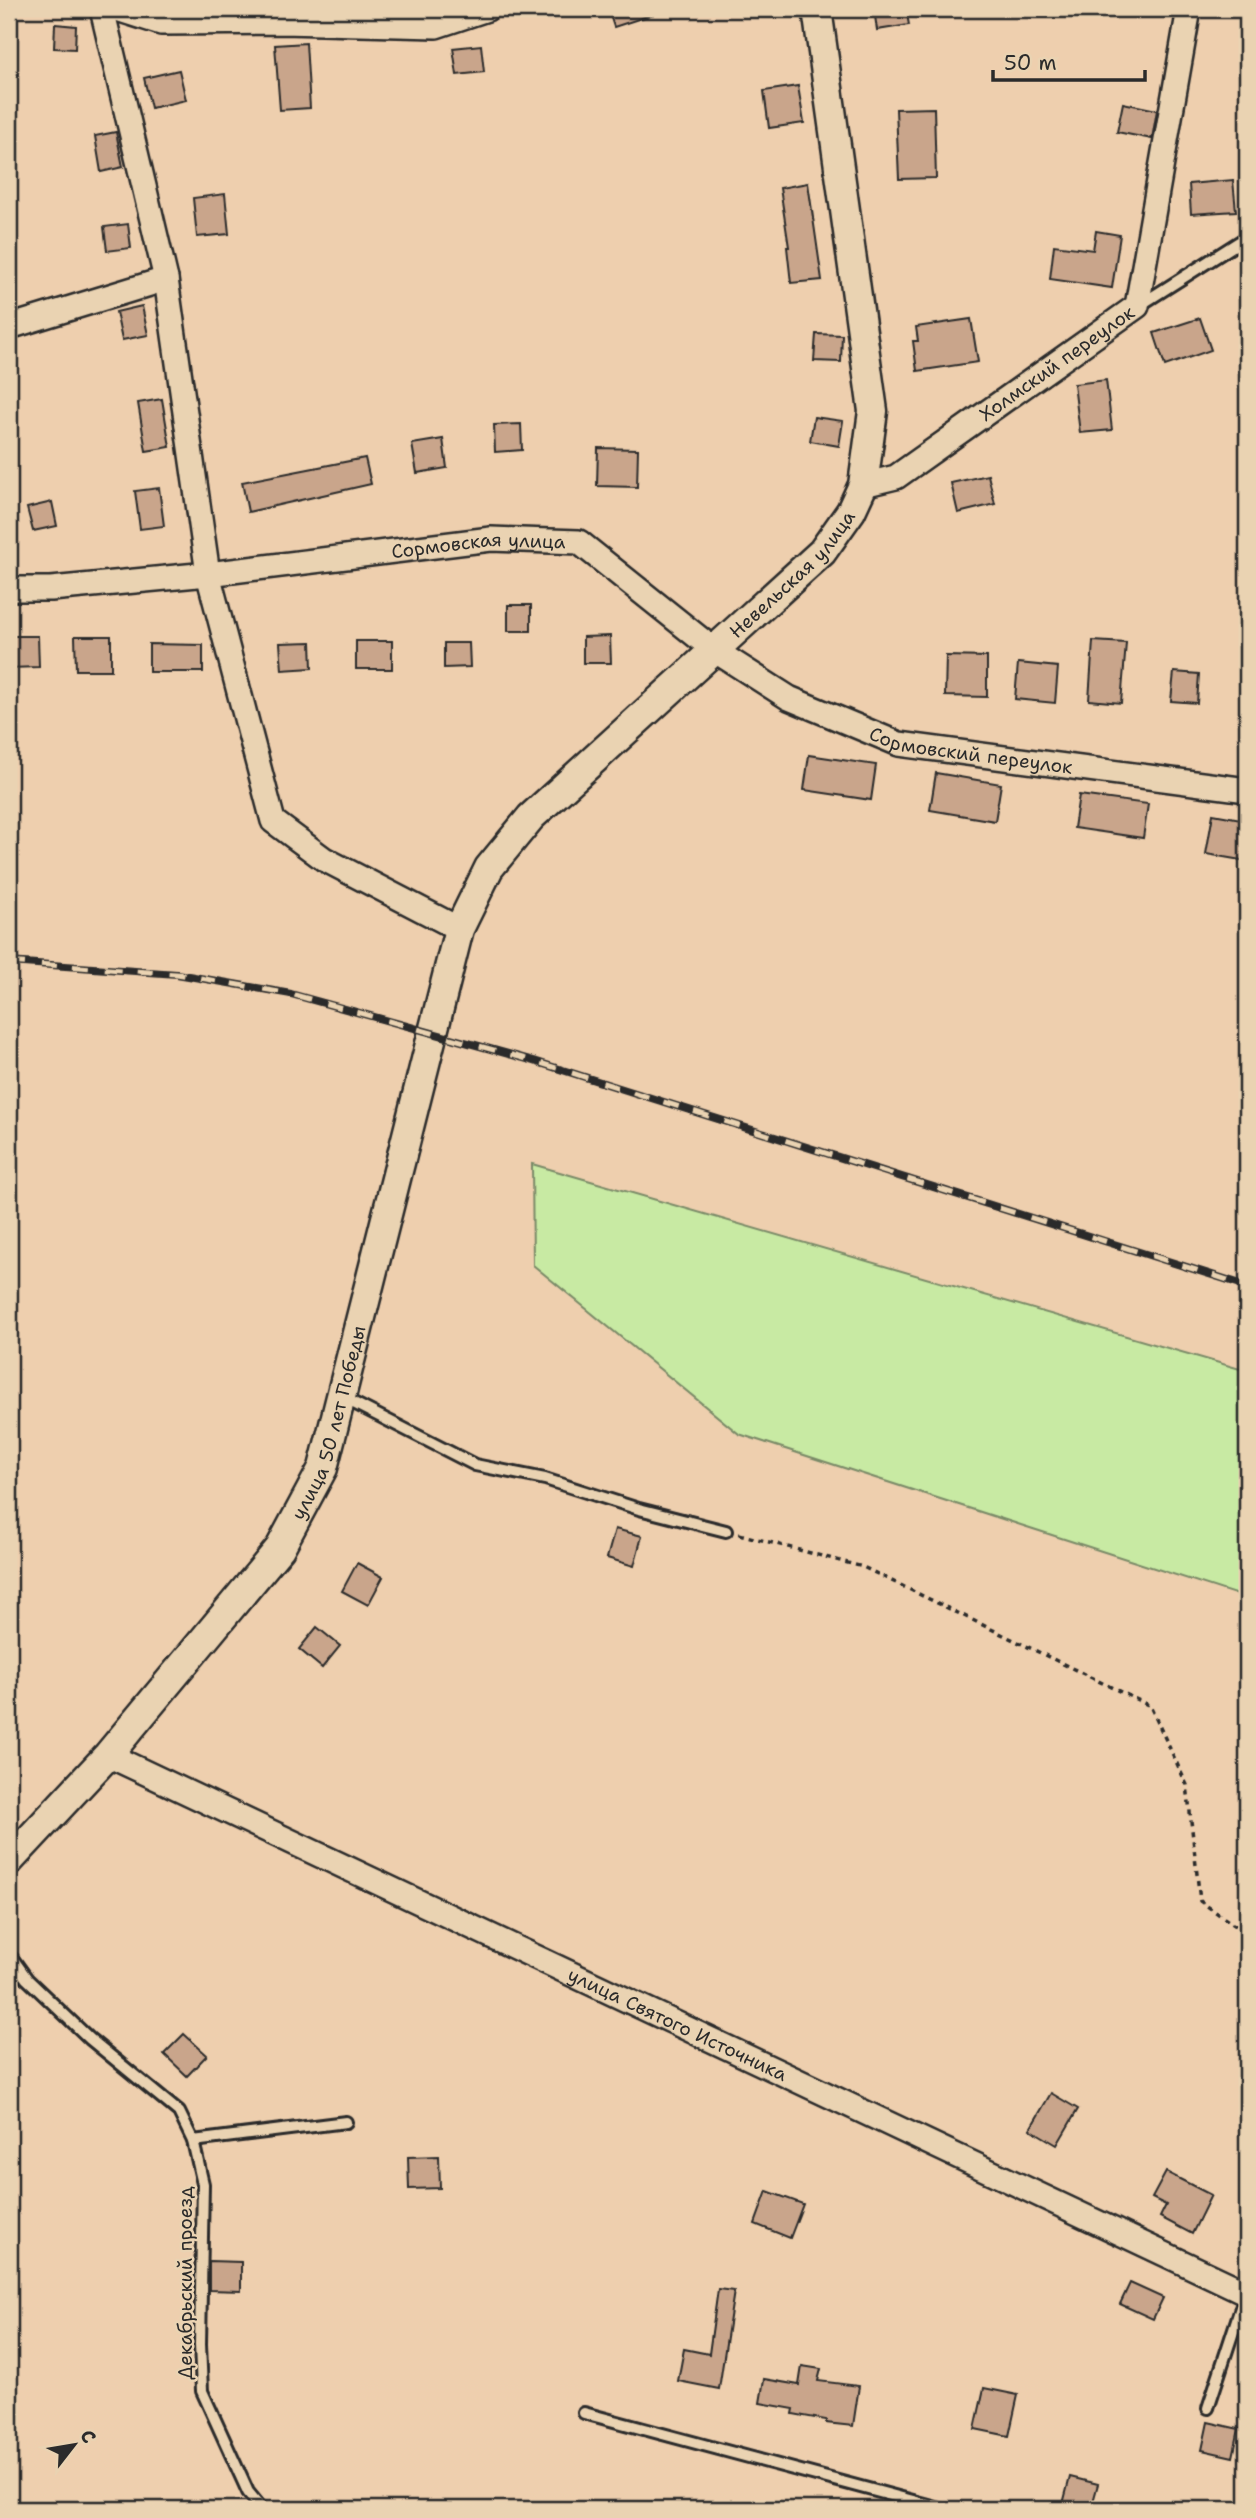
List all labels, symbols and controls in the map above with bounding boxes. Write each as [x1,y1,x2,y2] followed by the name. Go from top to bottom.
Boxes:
[993,38,1146,82] scale bar
[1004,49,1057,77] text: 50 m
[974,299,1139,427] street label: Холмский переулок
[724,505,860,643] street label: Невельская улица
[390,527,566,564] street label: Сормовская улица
[866,721,1074,779] street label: Сормовский переулок
[285,1323,371,1524] street label: улица 50 лет Победы
[564,1962,792,2087] street label: улица Святого Источника
[173,2186,198,2380] street label: Декабрьский проезд
[38,2410,108,2480] north arrow
[74,2425,102,2448] text: С

